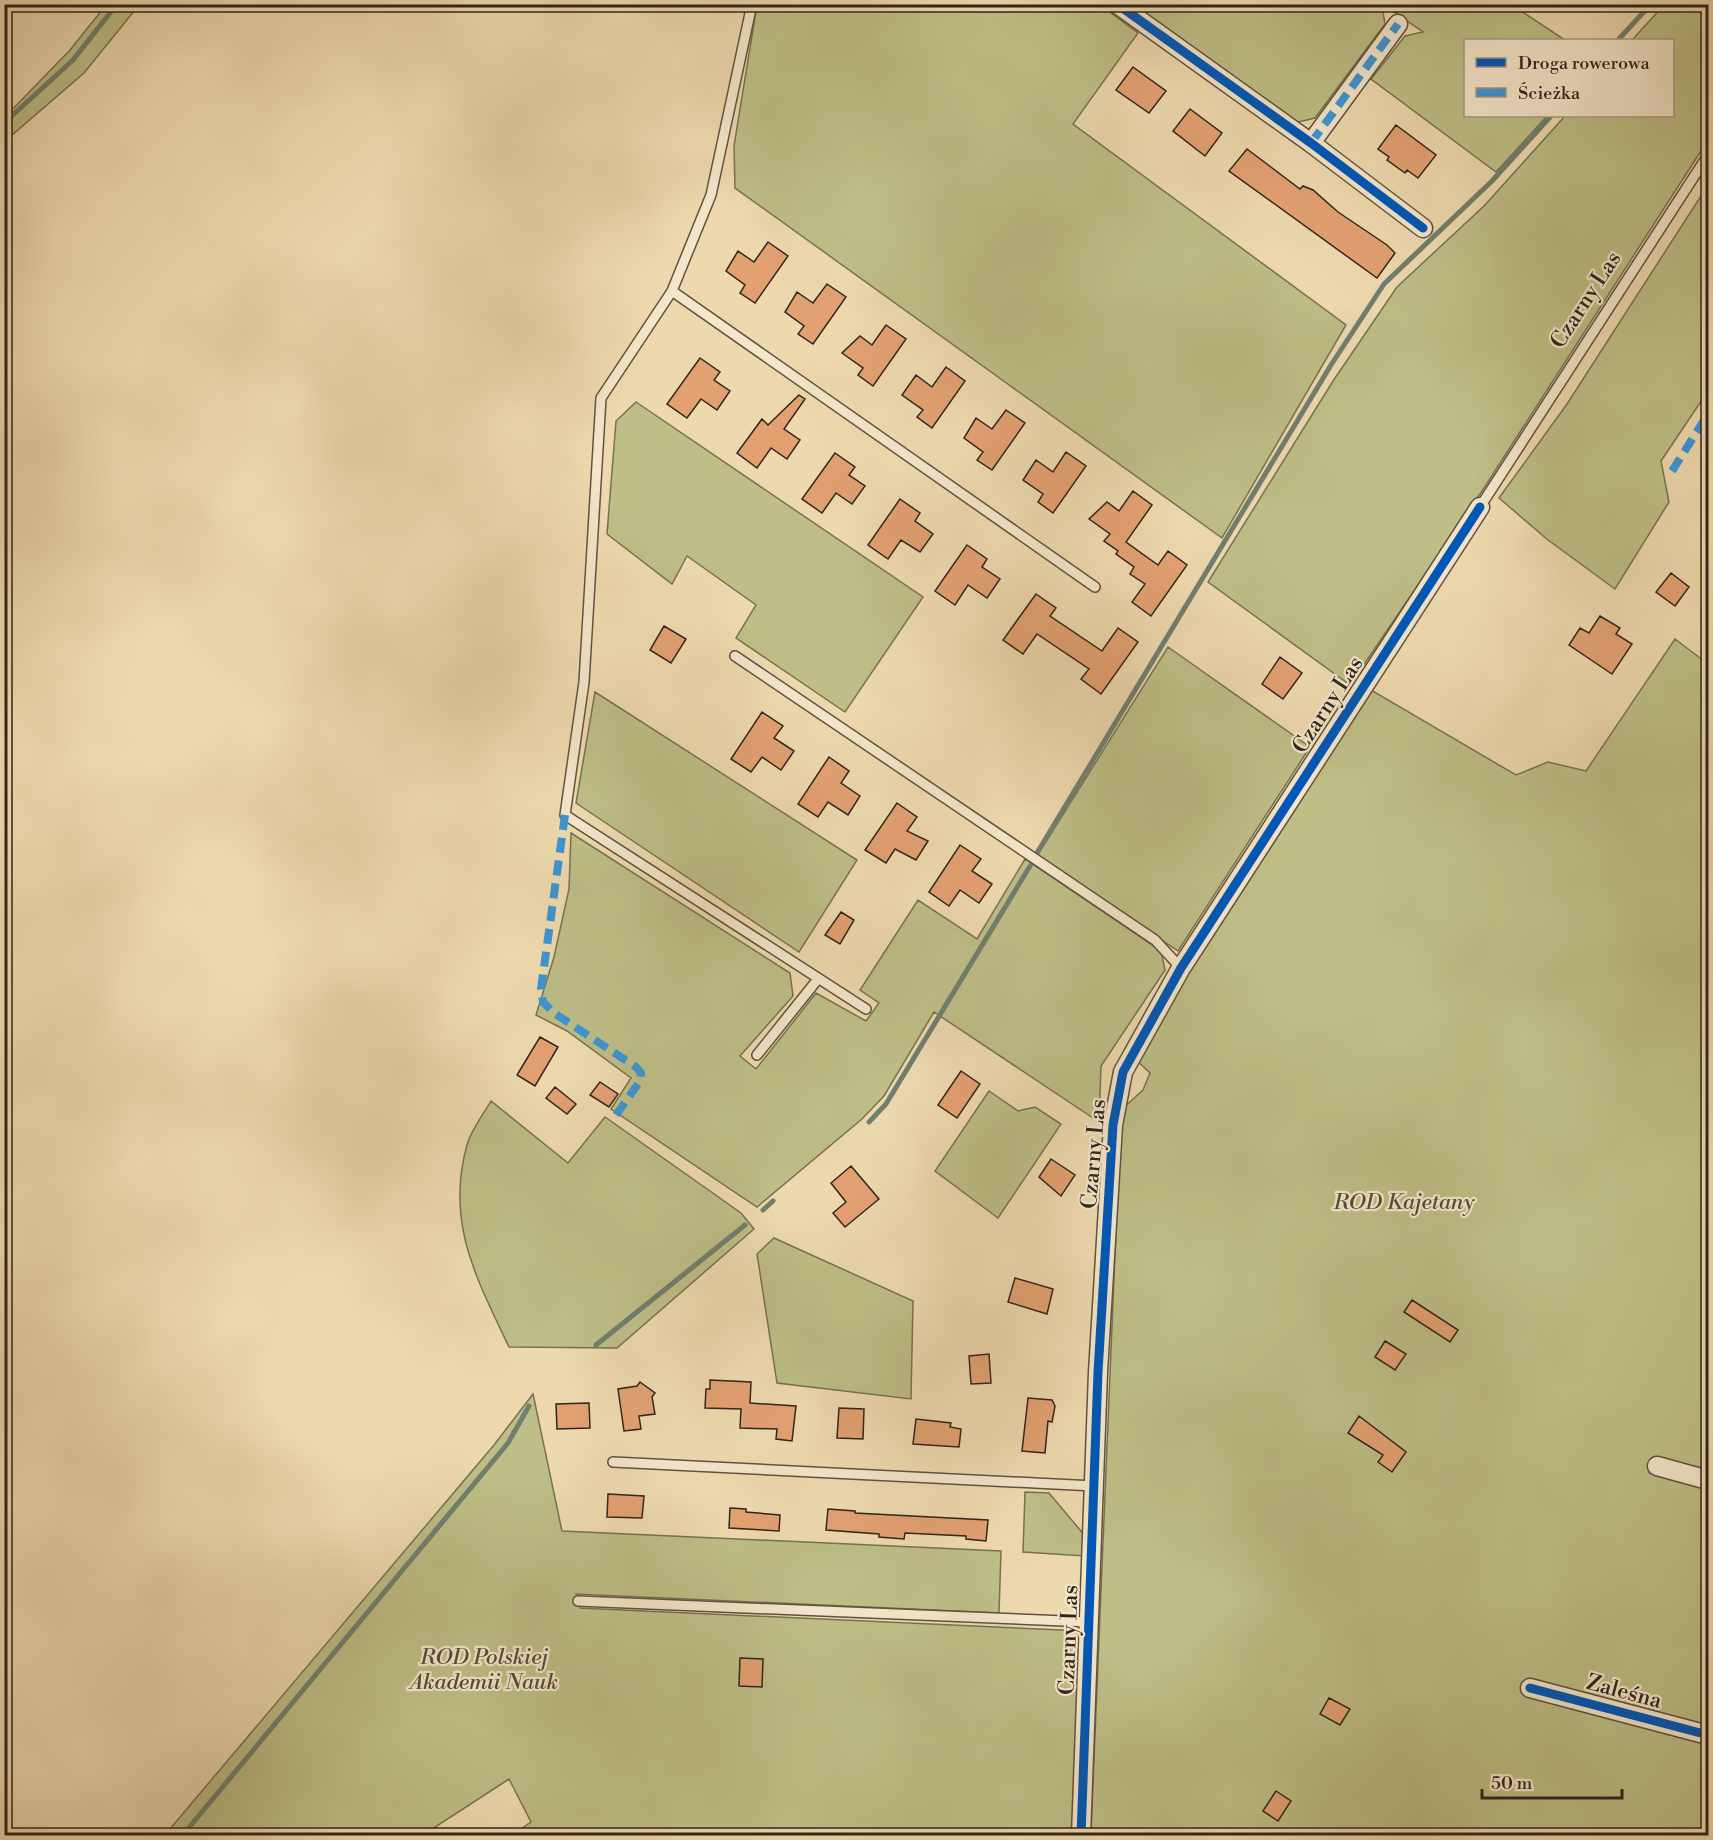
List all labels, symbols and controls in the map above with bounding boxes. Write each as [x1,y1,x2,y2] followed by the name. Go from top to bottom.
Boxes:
[1464,39,1674,117] legend
[1518,52,1650,75] text: Droga rowerowa
[1518,82,1581,105] text: Ścieżka
[1545,246,1627,354] street label: Czarny Las
[1287,651,1369,759] street label: Czarny Las
[1076,1098,1112,1210] street label: Czarny Las
[1333,1189,1475,1216] park label: ROD Kajetany
[1054,1584,1084,1696] street label: Czarny Las
[408,1644,558,1696] park label: ROD Polskiej Akademii Nauk
[1583,1669,1665,1715] street label: Zaleśna
[1482,1762,1622,1800] scale bar
[1491,1772,1533,1795] text: 50 m

